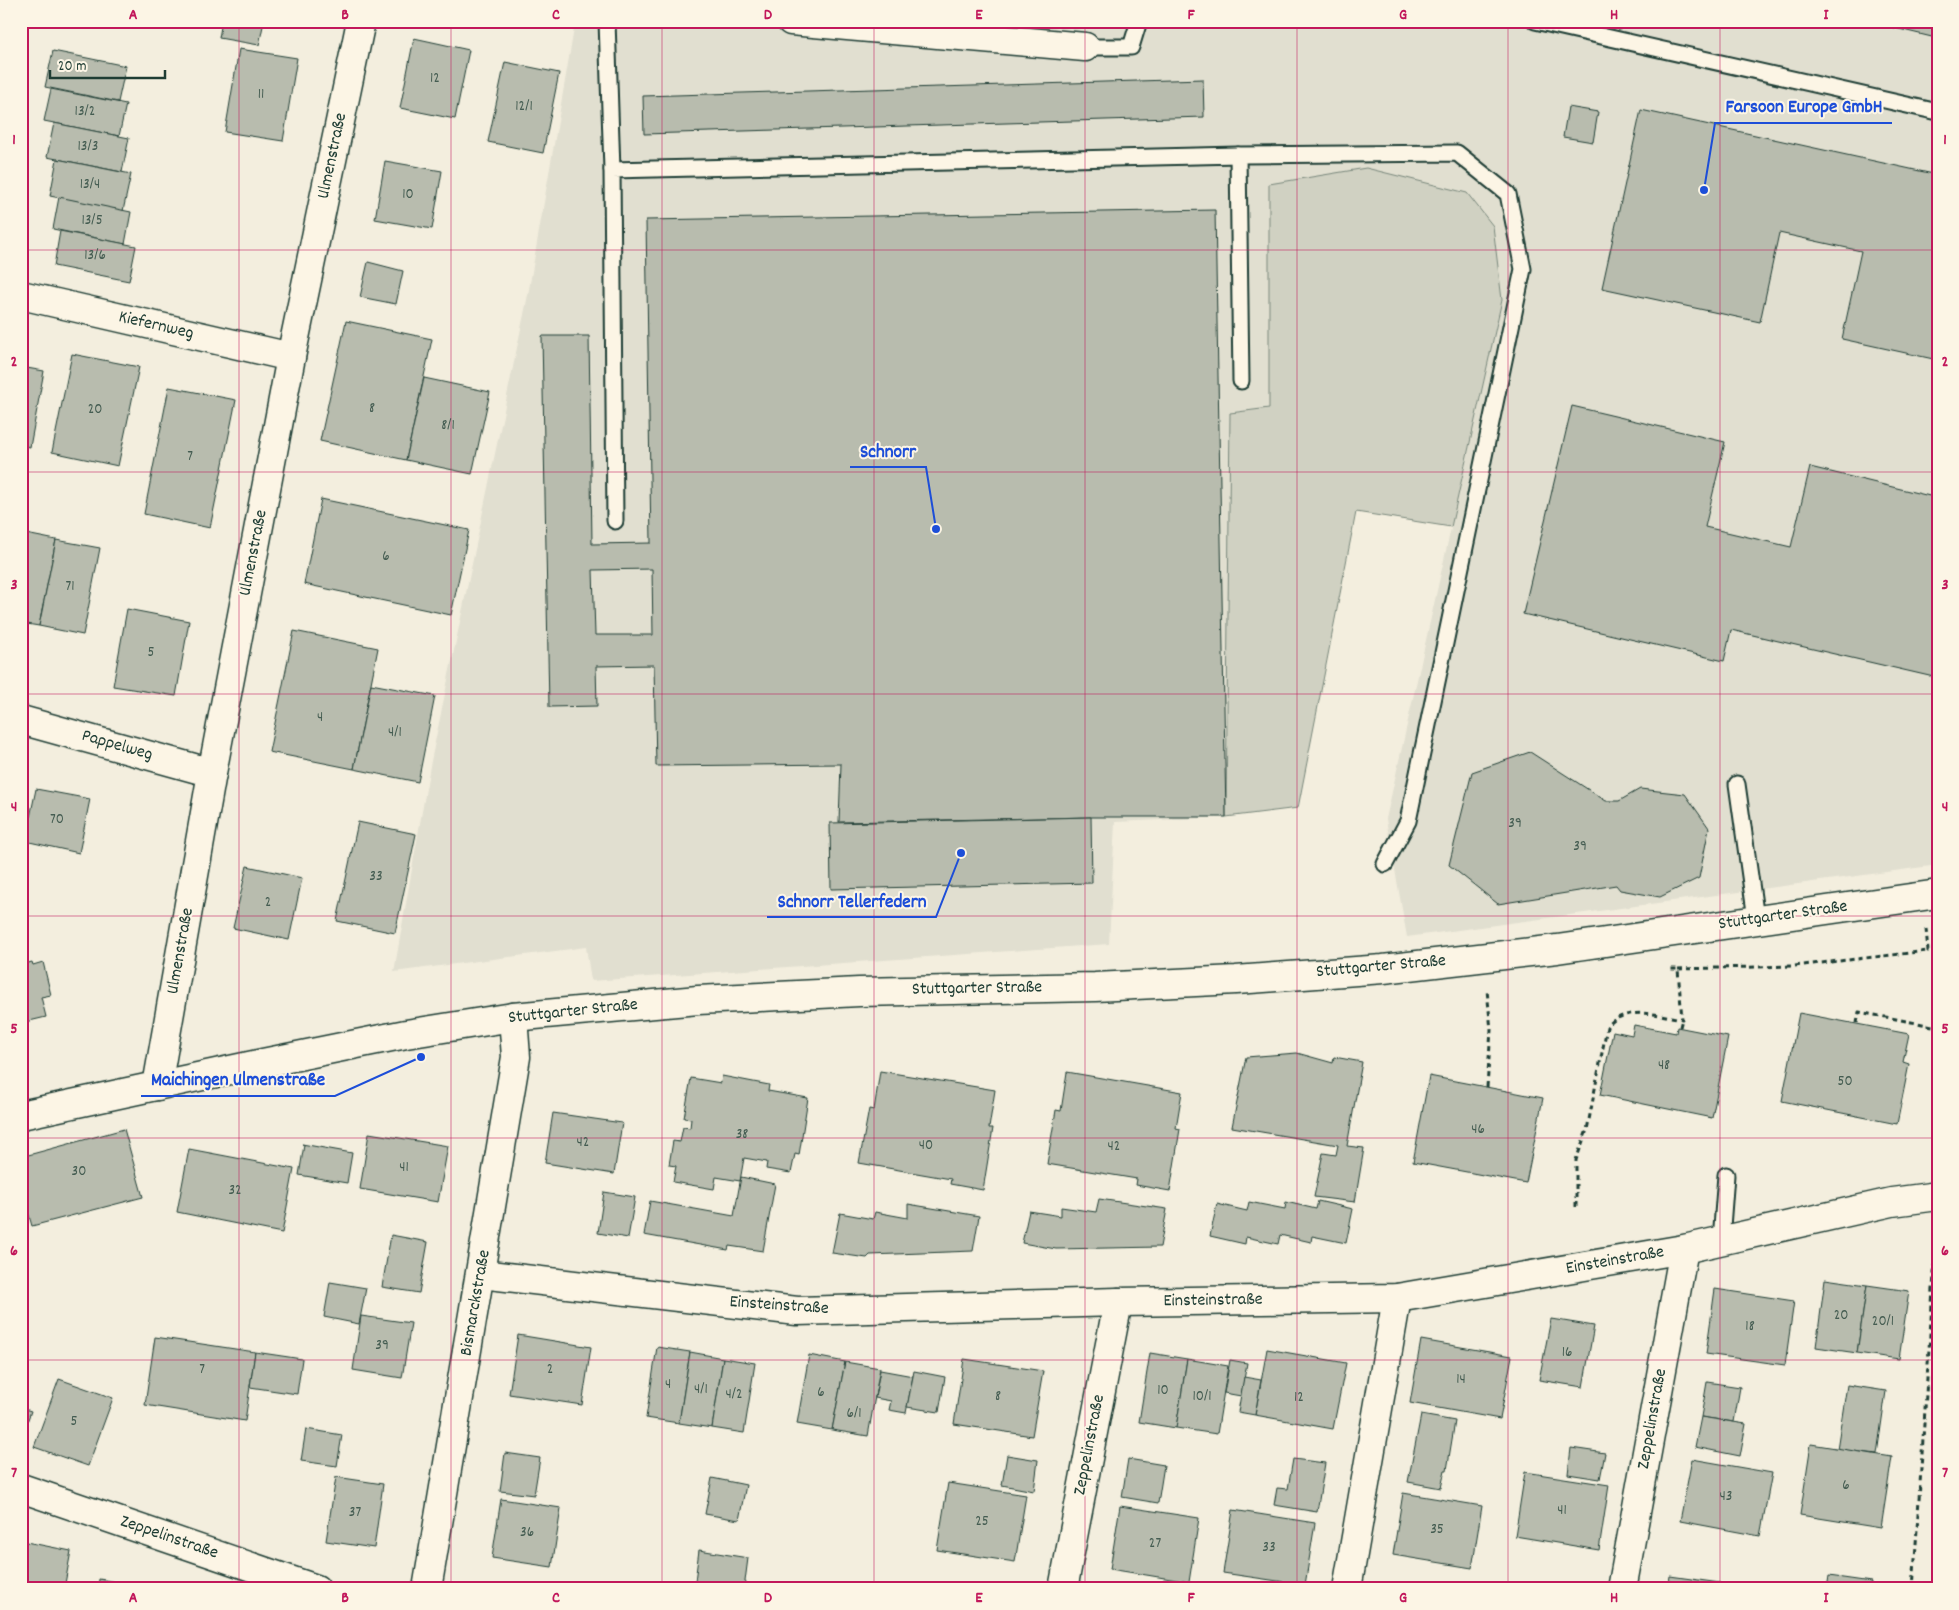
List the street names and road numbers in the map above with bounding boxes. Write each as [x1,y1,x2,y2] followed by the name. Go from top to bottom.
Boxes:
[312,111,354,201] street label: Ulmenstraße
[116,305,196,347] street label: Kiefernweg
[233,508,275,598] street label: Ulmenstraße
[79,724,156,768] street label: Pappelweg
[1717,895,1849,937] street label: Stuttgarter Straße
[161,906,201,996] street label: Ulmenstraße
[1315,949,1447,985] street label: Stuttgarter Straße
[912,975,1042,1003] street label: Stuttgarter Straße
[507,993,639,1031] street label: Stuttgarter Straße
[1564,1240,1666,1282] street label: Einsteinstraße
[454,1248,498,1358] street label: Bismarckstraße
[1163,1288,1263,1314] street label: Einsteinstraße
[729,1290,830,1322] street label: Einsteinstraße
[1632,1366,1674,1471] street label: Zeppelinstraße
[1068,1392,1112,1497] street label: Zeppelinstraße
[117,1510,221,1566] street label: Zeppelinstraße

